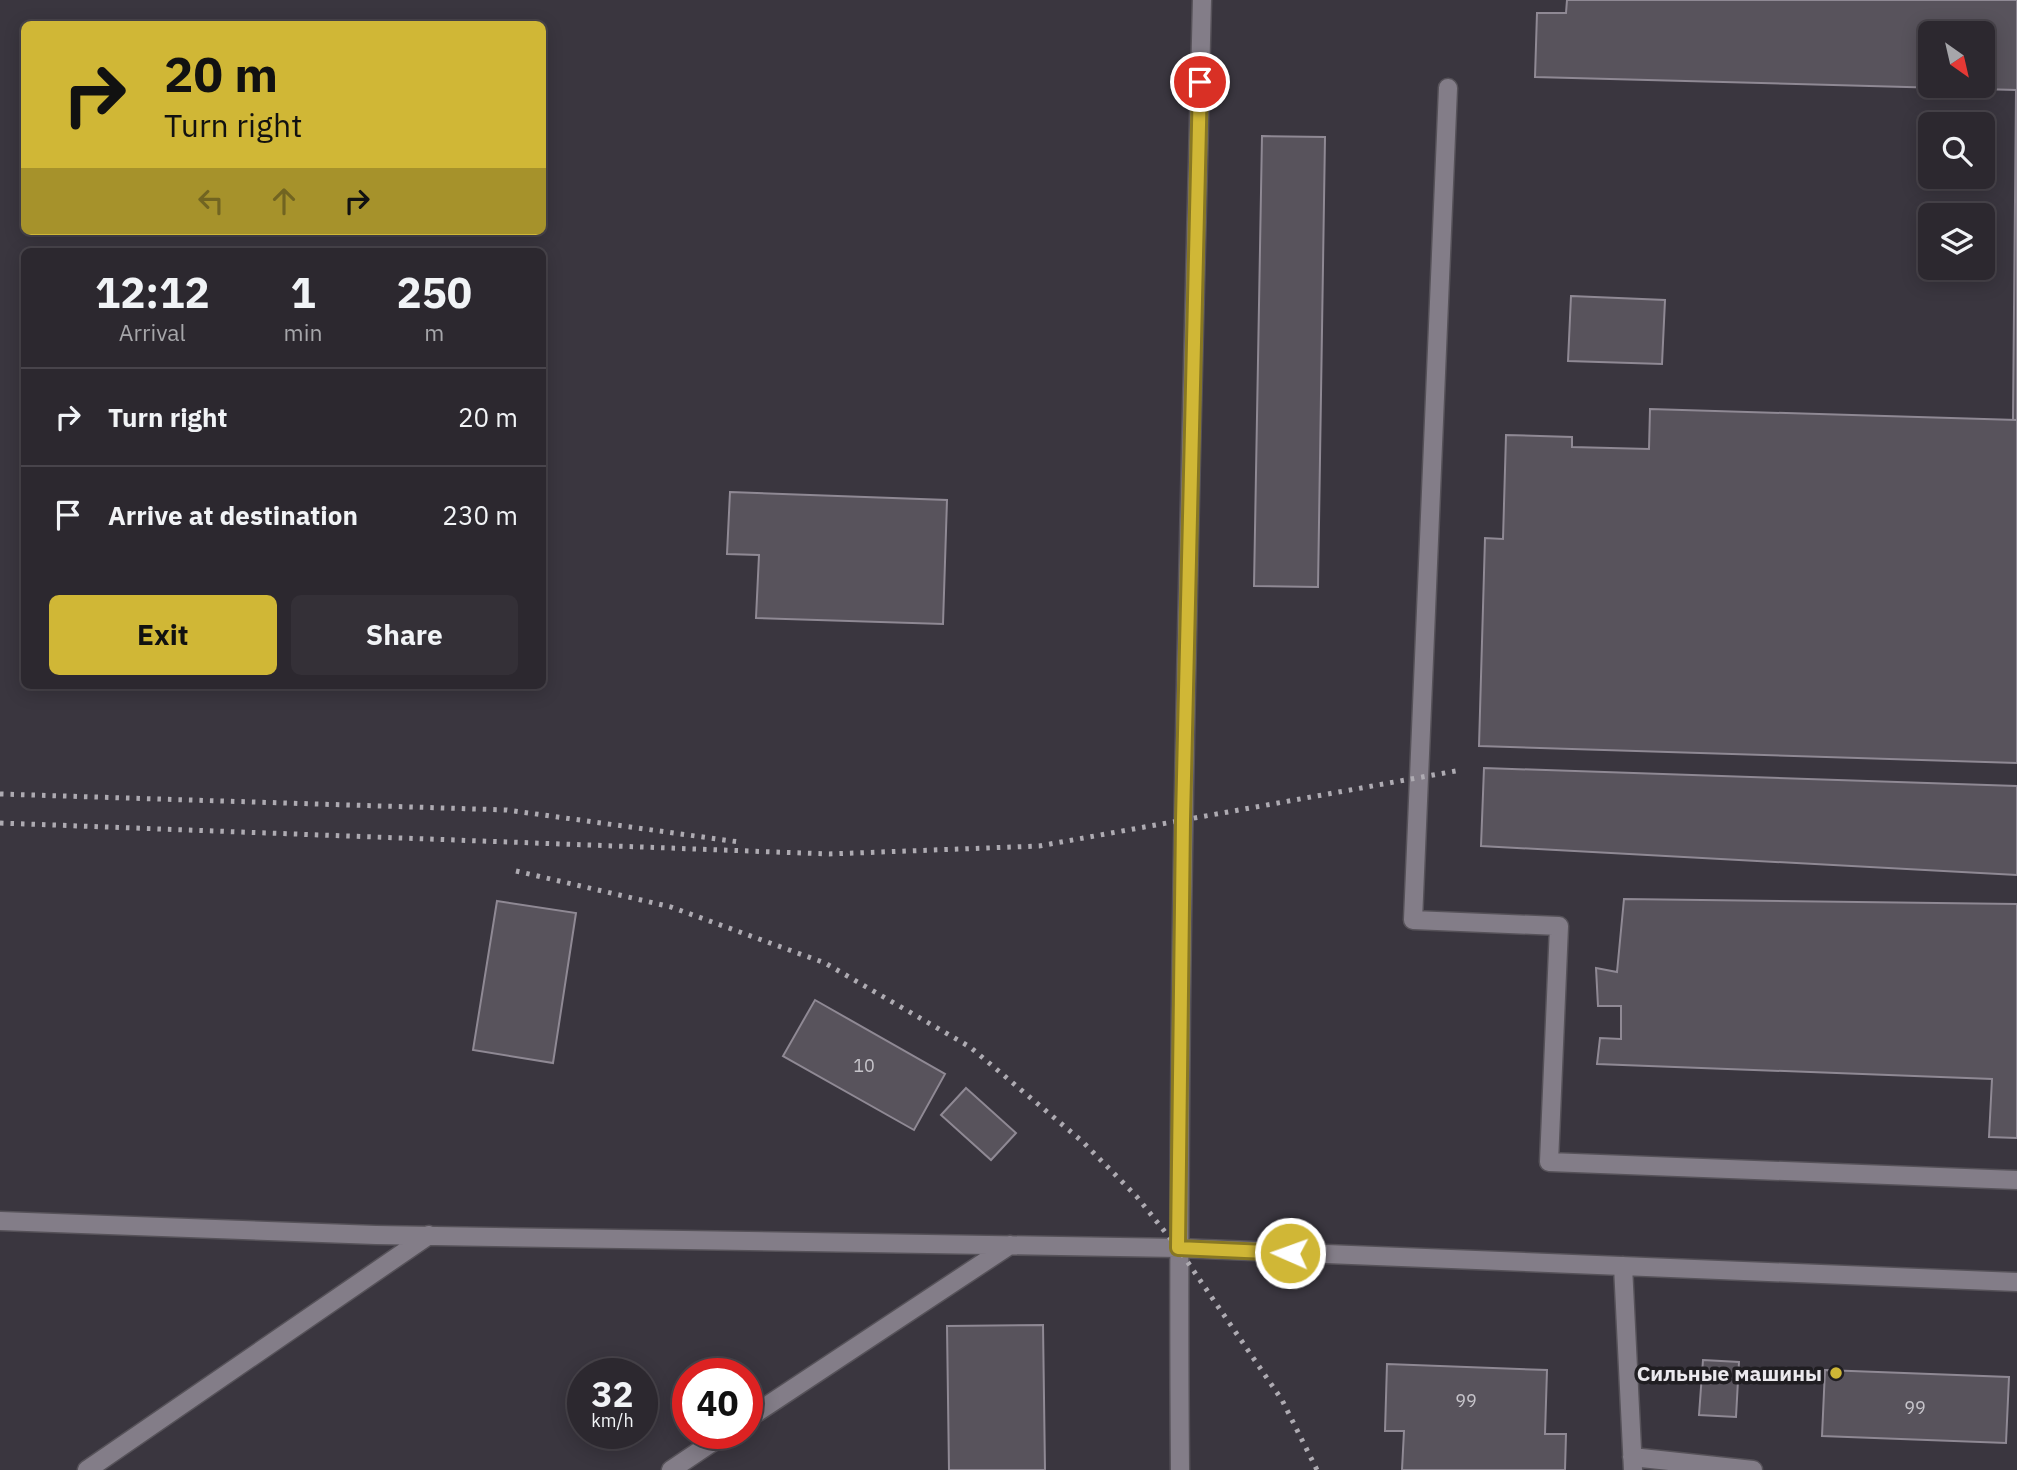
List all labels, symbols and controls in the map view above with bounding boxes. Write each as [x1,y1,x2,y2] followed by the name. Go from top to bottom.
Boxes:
[1918,21,1995,98] north arrow
[1918,21,1995,280] map controls
[164,42,278,105] text: 20 m
[49,49,140,140] icon: right
[1170,52,1230,112] pin
[1181,63,1219,101] icon: arrive
[164,104,302,146] text: Turn right
[1918,112,1995,189] button: search
[192,182,230,220] icon: left
[265,182,303,220] icon: ahead
[338,182,376,220] icon: right
[1918,203,1995,280] button: layers
[95,265,210,320] text: 12:12
[290,265,316,320] text: 1
[396,265,472,320] text: 250
[119,317,186,347] text: Arrival
[284,317,322,347] text: min
[424,317,444,347] text: m
[49,398,87,436] icon: right
[108,400,227,434] text: Turn right
[458,400,518,434] text: 20 m
[49,496,87,534] icon: arrive
[108,498,358,532] text: Arrive at destination
[442,498,518,532] text: 230 m
[49,595,277,675] button: Exit
[291,595,518,675] button: Share
[853,1054,875,1077] house number: 10
[1253,1216,1327,1290] position arrow
[672,1358,763,1449] speed limit sign: 40
[1637,1359,1822,1387] place label: Сильные машины
[1828,1365,1844,1381] marker: Сильные машины
[591,1371,634,1417] text: 32
[1455,1389,1477,1412] house number: 99
[1904,1396,1926,1419] house number: 99
[591,1409,634,1432] text: km/h

